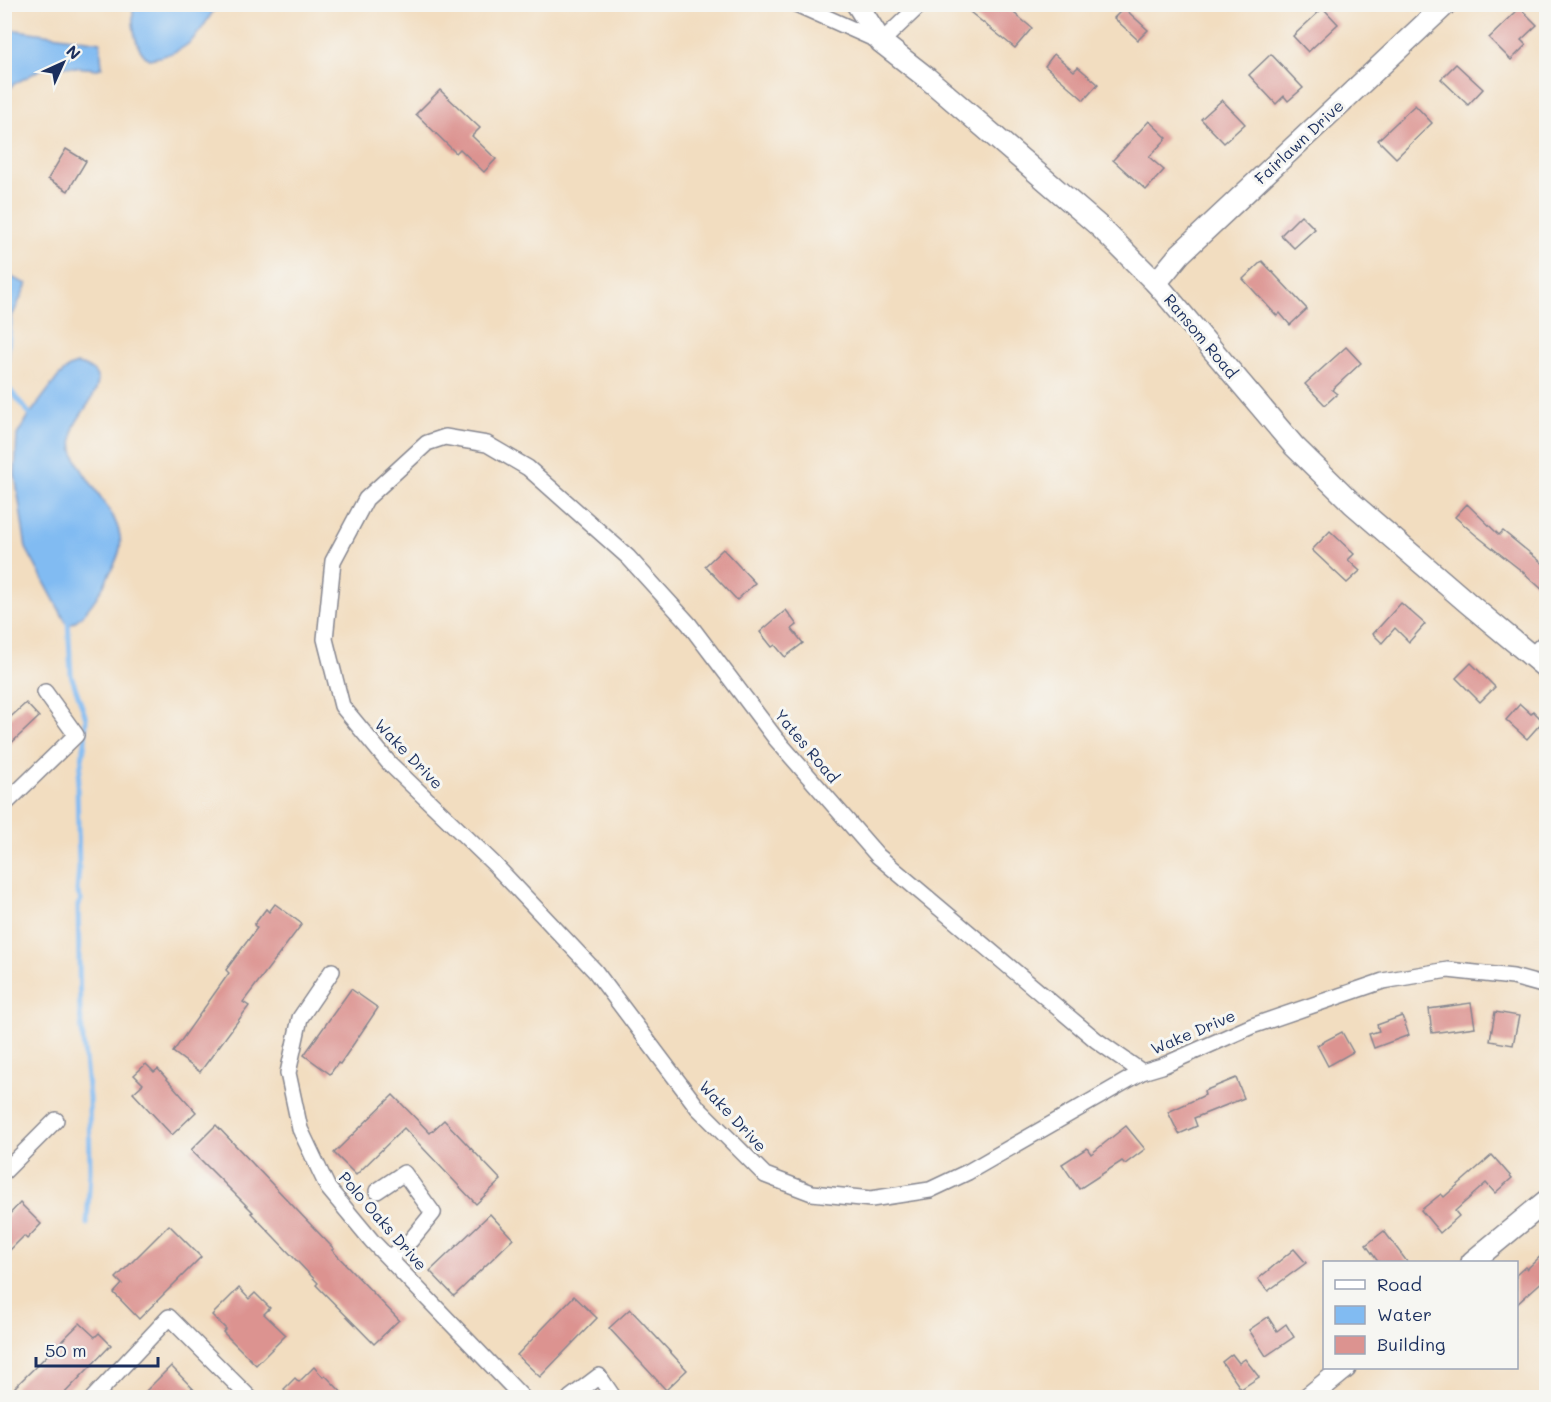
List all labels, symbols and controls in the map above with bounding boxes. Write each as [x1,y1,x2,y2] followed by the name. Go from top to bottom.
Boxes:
[33,33,93,93] north arrow
[62,40,86,64] text: N
[1250,95,1348,188] street label: Fairlawn Drive
[1160,289,1243,382] street label: Ransom Road
[770,704,844,787] street label: Yates Road
[371,714,448,793] street label: Wake Drive
[1147,1004,1238,1059] street label: Wake Drive
[695,1076,772,1156] street label: Wake Drive
[335,1167,432,1274] street label: Polo Oaks Drive
[1323,1261,1518,1369] legend
[1377,1272,1422,1296] text: Road
[1377,1302,1432,1326] text: Water
[36,1330,158,1368] scale bar
[1377,1332,1445,1356] text: Building
[45,1338,87,1362] text: 50 m

